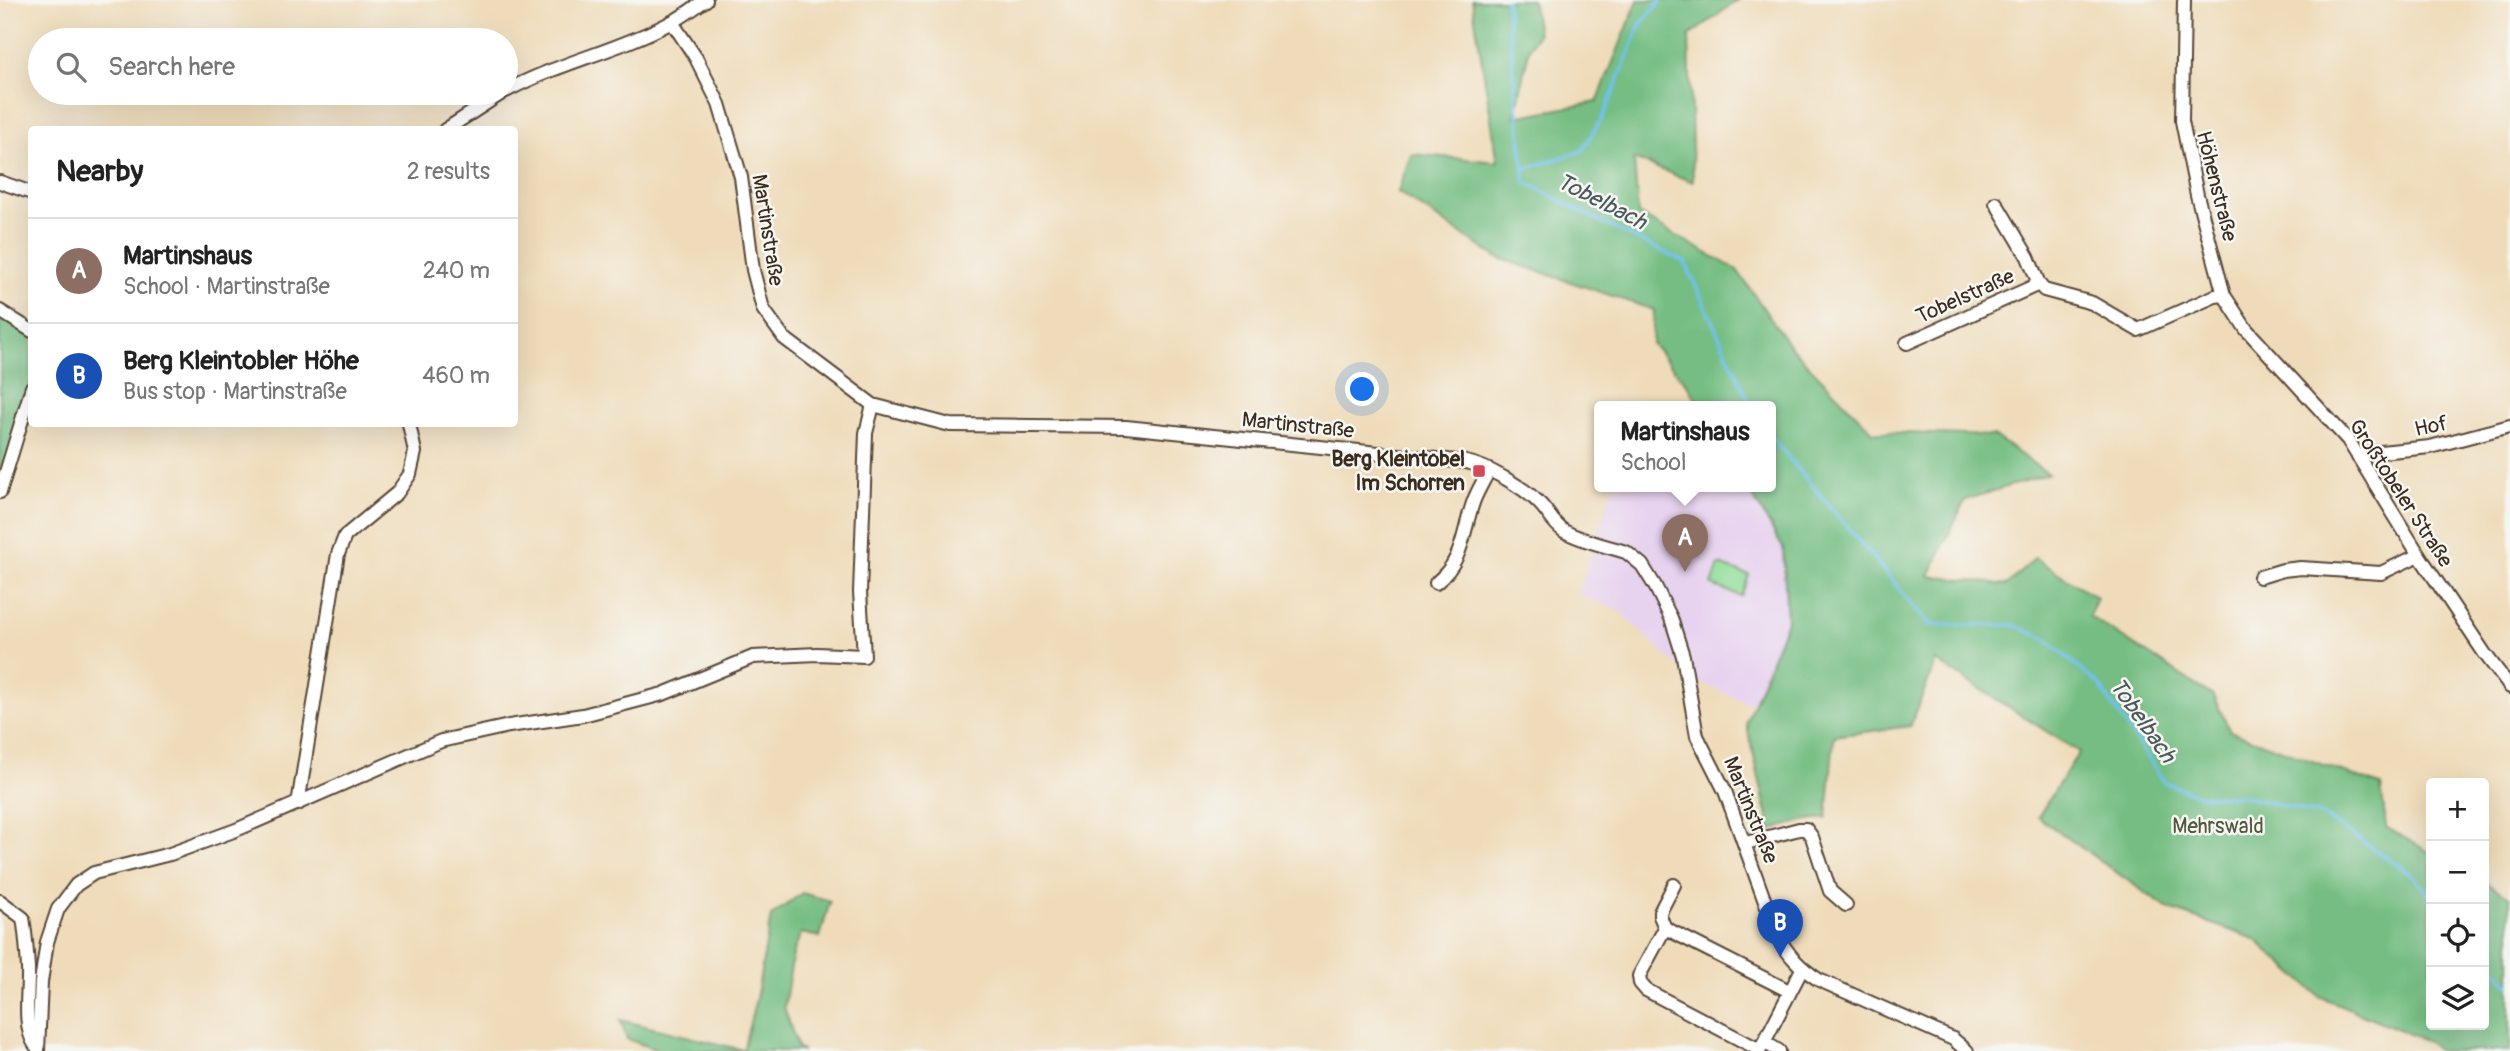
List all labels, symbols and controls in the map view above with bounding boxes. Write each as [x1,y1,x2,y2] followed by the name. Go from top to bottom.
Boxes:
[28,28,518,105] search box
[52,48,90,86] icon: search
[108,51,235,83] text: Search here
[2190,128,2243,245] street label: Höhenstraße
[56,153,143,190] text: Nearby
[407,157,490,186] text: 2 results
[1552,167,1652,237] water label: Tobelbach
[745,172,790,289] street label: Martinstraße
[123,240,252,272] text: Martinshaus
[72,256,86,285] text: A
[423,256,490,285] text: 240 m
[1912,263,2019,330] street label: Tobelstraße
[123,272,330,301] text: School · Martinstraße
[123,345,359,377] text: Berg Kleintobler Höhe
[72,361,86,390] text: B
[422,361,490,390] text: 460 m
[1345,372,1379,406] your location
[123,377,347,406] text: Bus stop · Martinstraße
[1594,401,1776,492] popup
[1240,406,1356,445] street label: Martinstraße
[2412,410,2451,443] street label: Hof
[2343,414,2459,573] street label: Großtobeler Straße
[1620,416,1750,448] text: Martinshaus
[1332,446,1465,497] place label: Berg Kleintobel Im Schorren
[1620,448,1686,477] text: School
[1471,463,1487,479] marker: Berg Kleintobel Im Schorren
[1662,514,1708,572] pin: A
[2103,672,2183,769] water label: Tobelbach
[1717,753,1784,868] street label: Martinstraße
[2426,778,2489,1030] map controls
[2426,778,2489,841] button: +
[2172,813,2264,840] park label: Mehrswald
[2426,841,2489,904] button: −
[1757,899,1803,957] pin: B
[2426,904,2489,967] button: locate
[2426,967,2489,1030] button: layers

